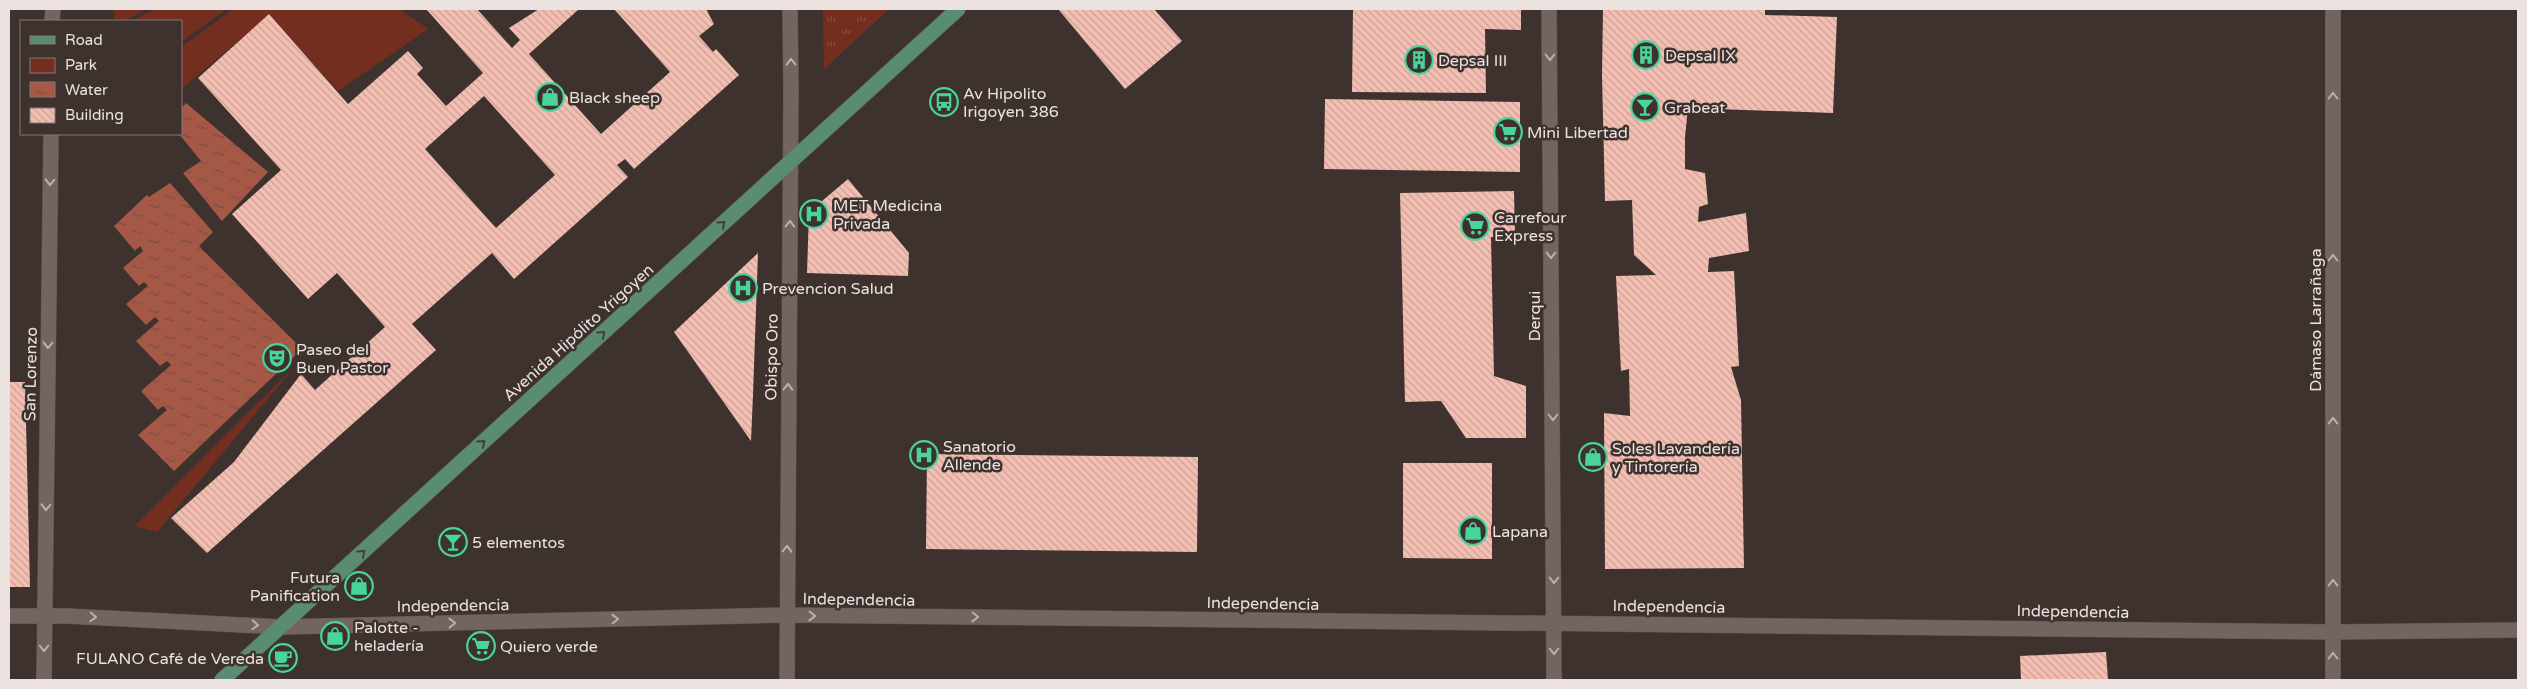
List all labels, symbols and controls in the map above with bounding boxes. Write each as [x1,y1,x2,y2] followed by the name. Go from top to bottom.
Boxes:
[20,20,182,135] legend
[65,31,103,49] text: Road
[1631,40,1661,70] building icon: Depsal IX
[1404,45,1434,75] building icon: Depsal III
[1665,46,1736,66] place label: Depsal IX
[1438,51,1507,71] place label: Depsal III
[1545,54,1555,62] one-way arrow
[65,56,97,74] text: Park
[785,57,796,65] one-way arrow
[65,81,108,99] text: Water
[535,82,565,112] shop icon: Black sheep
[963,84,1059,122] place label: Av Hipolito Irigoyen 386
[929,87,959,117] bus stop icon: Av Hipolito Irigoyen 386
[569,88,660,108] place label: Black sheep
[1630,92,1660,122] bar icon: Grabeat
[2328,92,2338,100] one-way arrow
[1664,98,1725,118] place label: Grabeat
[65,106,124,124] text: Building
[1493,117,1523,147] supermarket icon: Mini Libertad
[1527,123,1628,143] place label: Mini Libertad
[45,179,55,187] one-way arrow
[833,196,942,234] place label: MET Medicina Privada
[799,199,829,229] hospital icon: MET Medicina Privada
[1494,208,1567,246] place label: Carrefour Express
[1460,211,1490,241] supermarket icon: Carrefour Express
[785,220,795,228] one-way arrow
[716,221,725,230] one-way arrow
[2306,248,2326,392] street label: Dámaso Larrañaga
[1546,252,1556,259] one-way arrow
[2328,254,2338,262] one-way arrow
[499,260,658,406] street label: Avenida Hipólito Yrigoyen
[728,273,758,303] hospital icon: Prevencion Salud
[762,279,893,299] place label: Prevencion Salud
[1525,291,1545,341] street label: Derqui
[761,313,783,401] street label: Obispo Oro
[20,327,42,421] street label: San Lorenzo
[596,331,605,340] one-way arrow
[296,340,389,378] place label: Paseo del Buen Pastor
[43,342,53,349] one-way arrow
[262,343,292,373] theatre icon: Paseo del Buen Pastor
[783,382,793,390] one-way arrow
[1548,414,1558,422] one-way arrow
[2328,417,2338,424] one-way arrow
[943,437,1016,475] place label: Sanatorio Allende
[1612,439,1740,477] place label: Soles Lavandería y Tintorería
[476,440,485,449] one-way arrow
[909,440,939,470] hospital icon: Sanatorio Allende
[1578,442,1608,472] shop icon: Soles Lavandería y Tintorería
[41,504,51,512] one-way arrow
[1458,516,1488,546] shop icon: Lapana
[1492,522,1548,542] place label: Lapana
[438,527,468,557] bar icon: 5 elementos
[472,533,565,553] place label: 5 elementos
[781,545,792,553] one-way arrow
[356,550,365,559] one-way arrow
[250,568,340,606] place label: Futura Panification
[344,571,374,601] shop icon: Futura Panification
[1549,576,1559,584] one-way arrow
[2328,579,2338,587] one-way arrow
[803,589,915,611] street label: Independencia
[1207,593,1319,615] street label: Independencia
[397,595,509,617] street label: Independencia
[1613,596,1725,618] street label: Independencia
[2017,601,2129,623] street label: Independencia
[809,610,817,621] one-way arrow
[90,612,97,622] one-way arrow
[972,612,979,622] one-way arrow
[612,614,619,624] one-way arrow
[354,618,424,656] place label: Palotte - heladería
[449,618,457,628] one-way arrow
[251,620,259,631] one-way arrow
[320,621,350,651] shop icon: Palotte - heladería
[466,631,496,661] supermarket icon: Quiero verde
[500,637,598,657] place label: Quiero verde
[268,643,298,673] cafe icon: FULANO Café de Vereda
[39,644,49,652] one-way arrow
[1549,648,1559,655] one-way arrow
[76,649,264,669] place label: FULANO Café de Vereda
[2328,652,2338,660] one-way arrow

